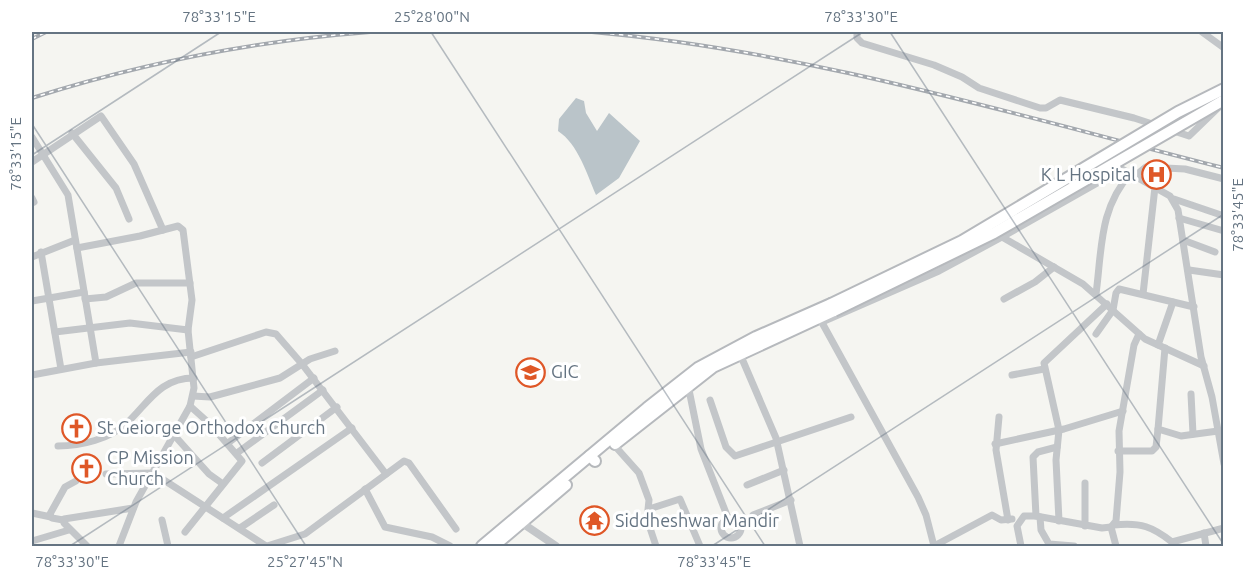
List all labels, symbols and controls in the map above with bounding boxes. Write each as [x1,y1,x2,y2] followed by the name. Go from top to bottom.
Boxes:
[182,8,256,25] text: 78°33'15"E
[394,8,470,25] text: 25°28'00"N
[824,8,898,25] text: 78°33'30"E
[7,117,24,191] text: 78°33'15"E
[1141,159,1173,191] hospital icon: K L Hospital
[1041,164,1136,184] place label: K L Hospital
[1229,178,1246,252] text: 78°33'45"E
[514,356,546,388] school or university icon: GIC
[551,361,579,381] place label: GIC
[60,412,92,444] church icon: St Geiorge Orthodox Church
[97,417,325,437] place label: St Geiorge Orthodox Church
[107,447,194,488] place label: CP Mission Church
[70,452,102,484] church icon: CP Mission Church
[578,505,610,537] temple icon: Siddheshwar Mandir
[615,510,779,530] place label: Siddheshwar Mandir
[35,553,109,570] text: 78°33'30"E
[267,553,343,570] text: 25°27'45"N
[677,553,751,570] text: 78°33'45"E

